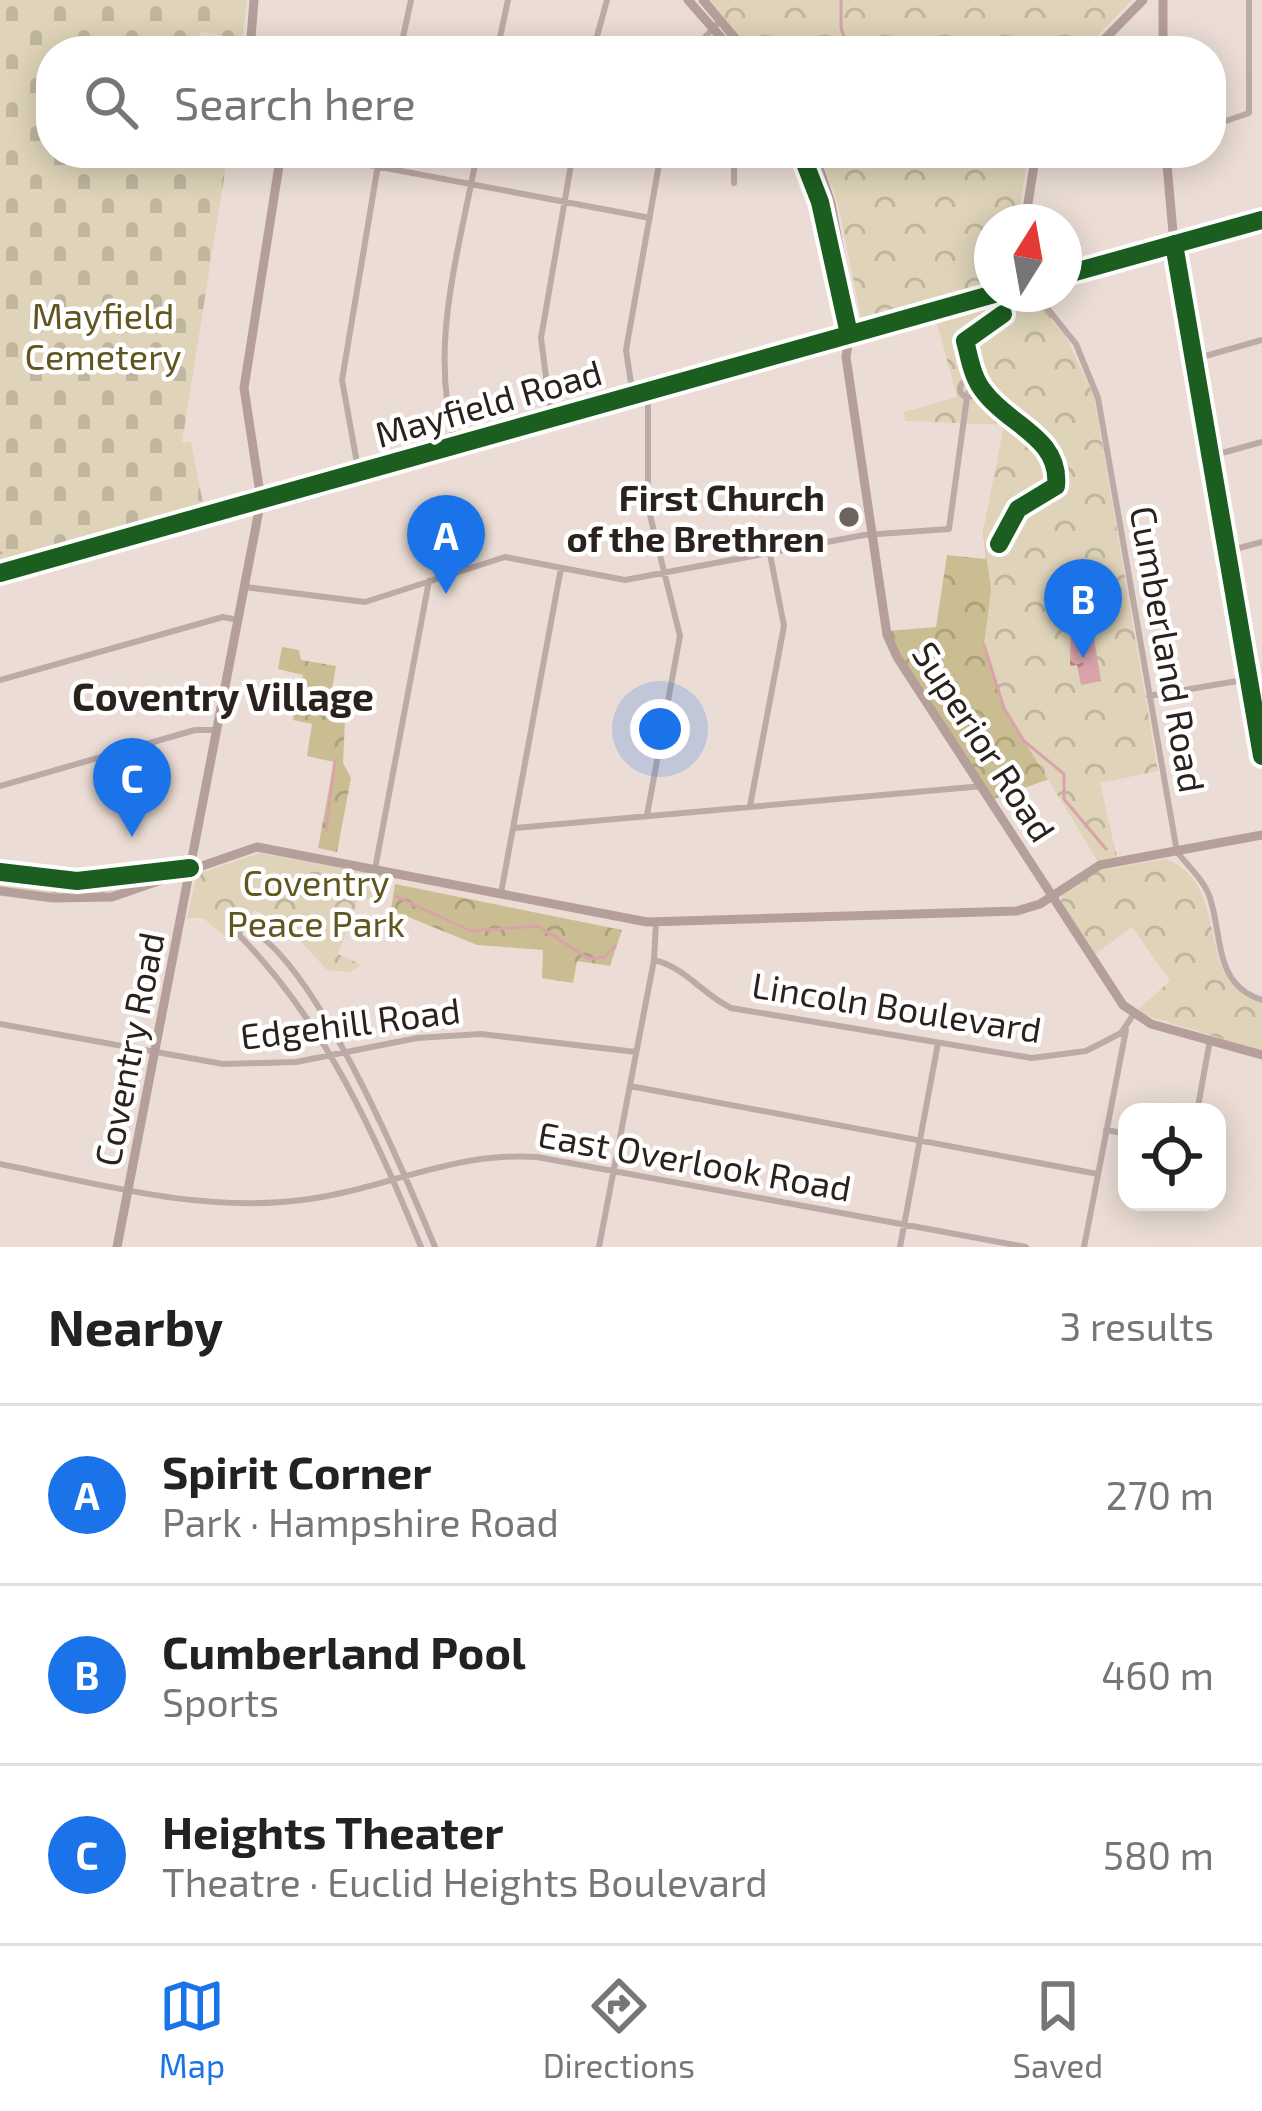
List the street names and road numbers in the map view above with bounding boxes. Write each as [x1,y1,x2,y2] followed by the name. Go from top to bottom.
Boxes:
[370,349,606,455] street label: Mayfield Road
[1123,503,1215,795] street label: Cumberland Road
[905,633,1065,849] street label: Superior Road
[84,928,172,1170] street label: Coventry Road
[749,962,1045,1050] street label: Lincoln Boulevard
[238,987,462,1057] street label: Edgehill Road
[535,1111,855,1209] street label: East Overlook Road

